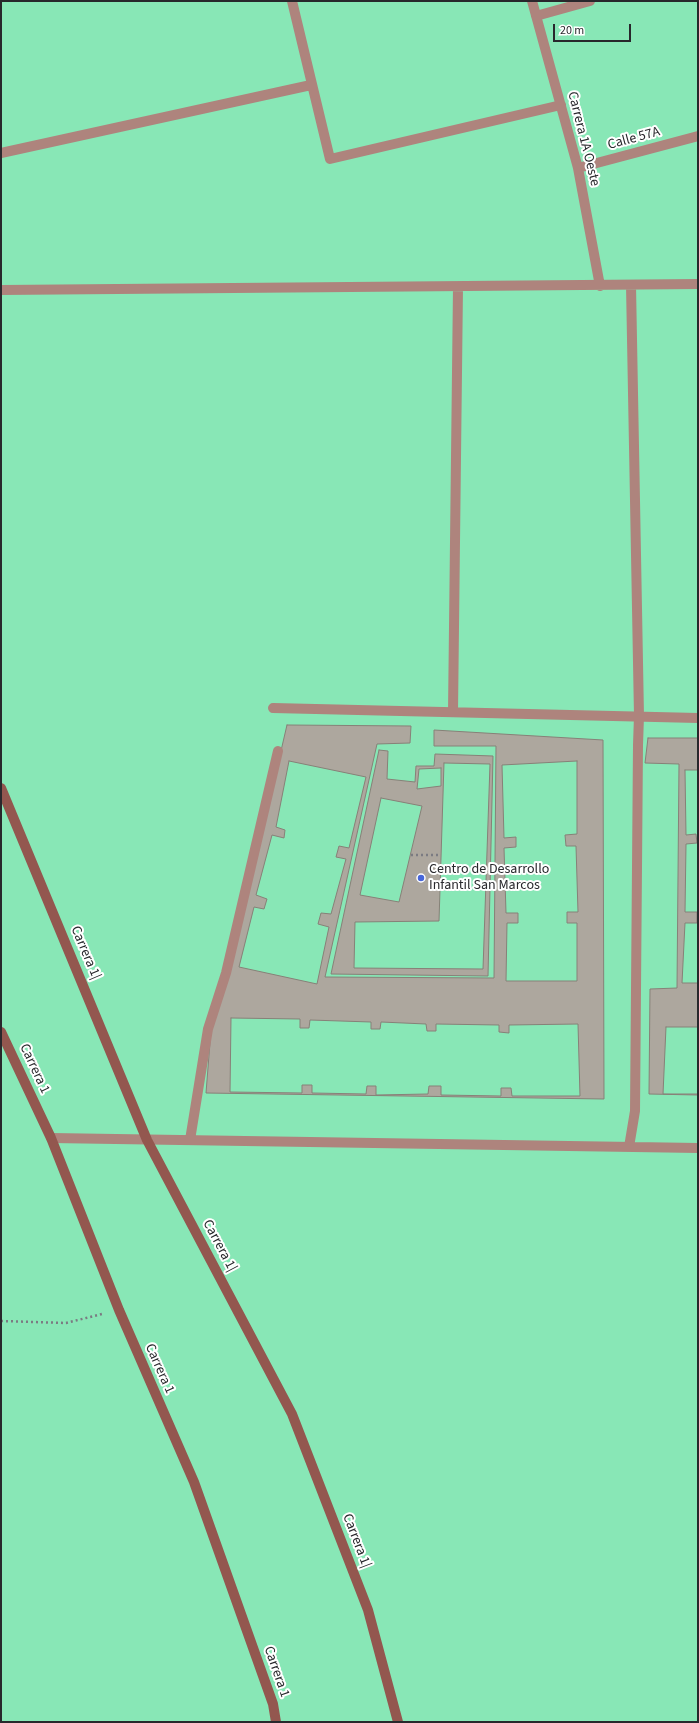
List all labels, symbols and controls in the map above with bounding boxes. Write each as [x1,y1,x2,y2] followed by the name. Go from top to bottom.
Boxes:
[555,16,633,42] scale bar
[560,22,584,39] text: 20 m
[563,90,603,188] street label: Carrera 1A Oeste
[606,124,662,154] street label: Calle 57A
[429,862,549,894] place label: Centro de Desarrollo Infantil San Marcos
[416,873,426,883] marker: Centro de Desarrollo Infantil San Marcos
[66,924,104,982] street label: Carrera 1|
[15,1041,53,1097] street label: Carrera 1
[198,1217,240,1275] street label: Carrera 1|
[141,1341,177,1397] street label: Carrera 1
[338,1512,374,1570] street label: Carrera 1|
[259,1644,293,1700] street label: Carrera 1

